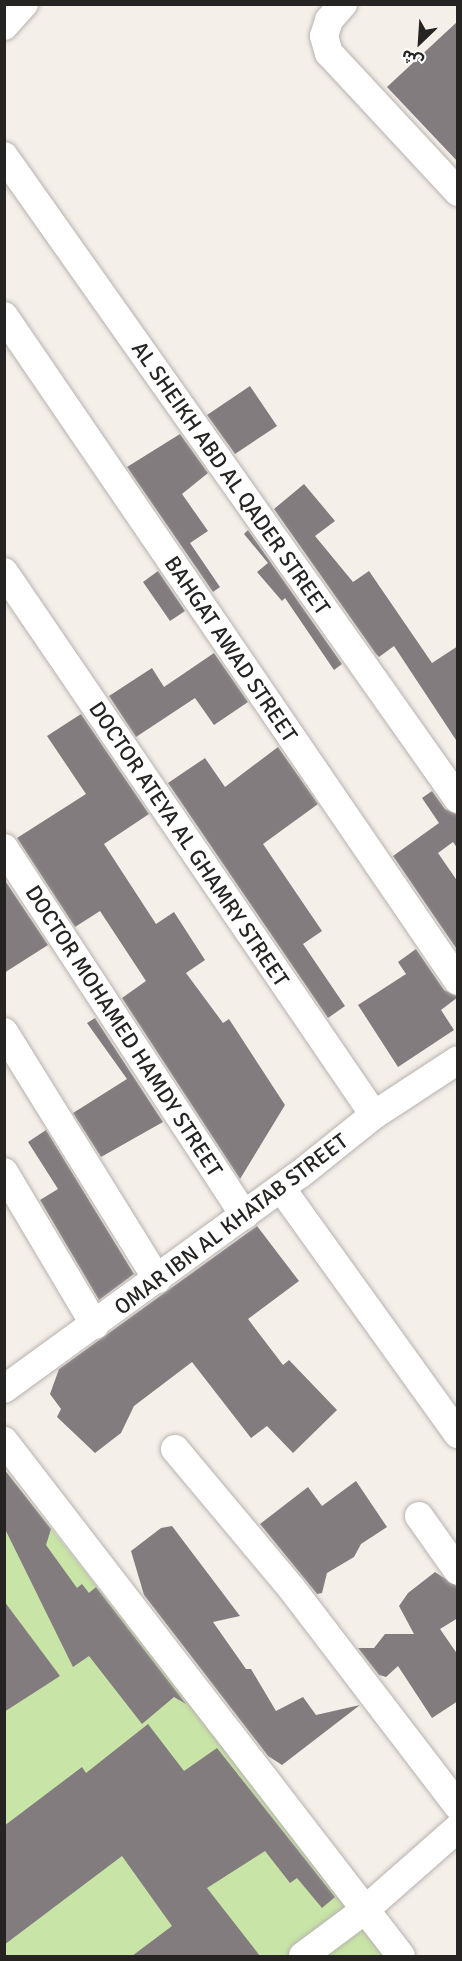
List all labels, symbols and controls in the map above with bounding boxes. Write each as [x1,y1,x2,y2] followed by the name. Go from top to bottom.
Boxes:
[390,12,450,72] north arrow
[398,45,427,72] text: ش
[126,336,336,620] street label: AL SHEIKH ABD AL QADER STREET
[159,551,303,747] street label: BAHGAT AWAD STREET
[84,696,294,992] street label: DOCTOR ATEYA AL GHAMRY STREET
[20,880,228,1182] street label: DOCTOR MOHAMED HAMDY STREET
[109,1128,353,1320] street label: OMAR IBN AL KHATAB STREET

